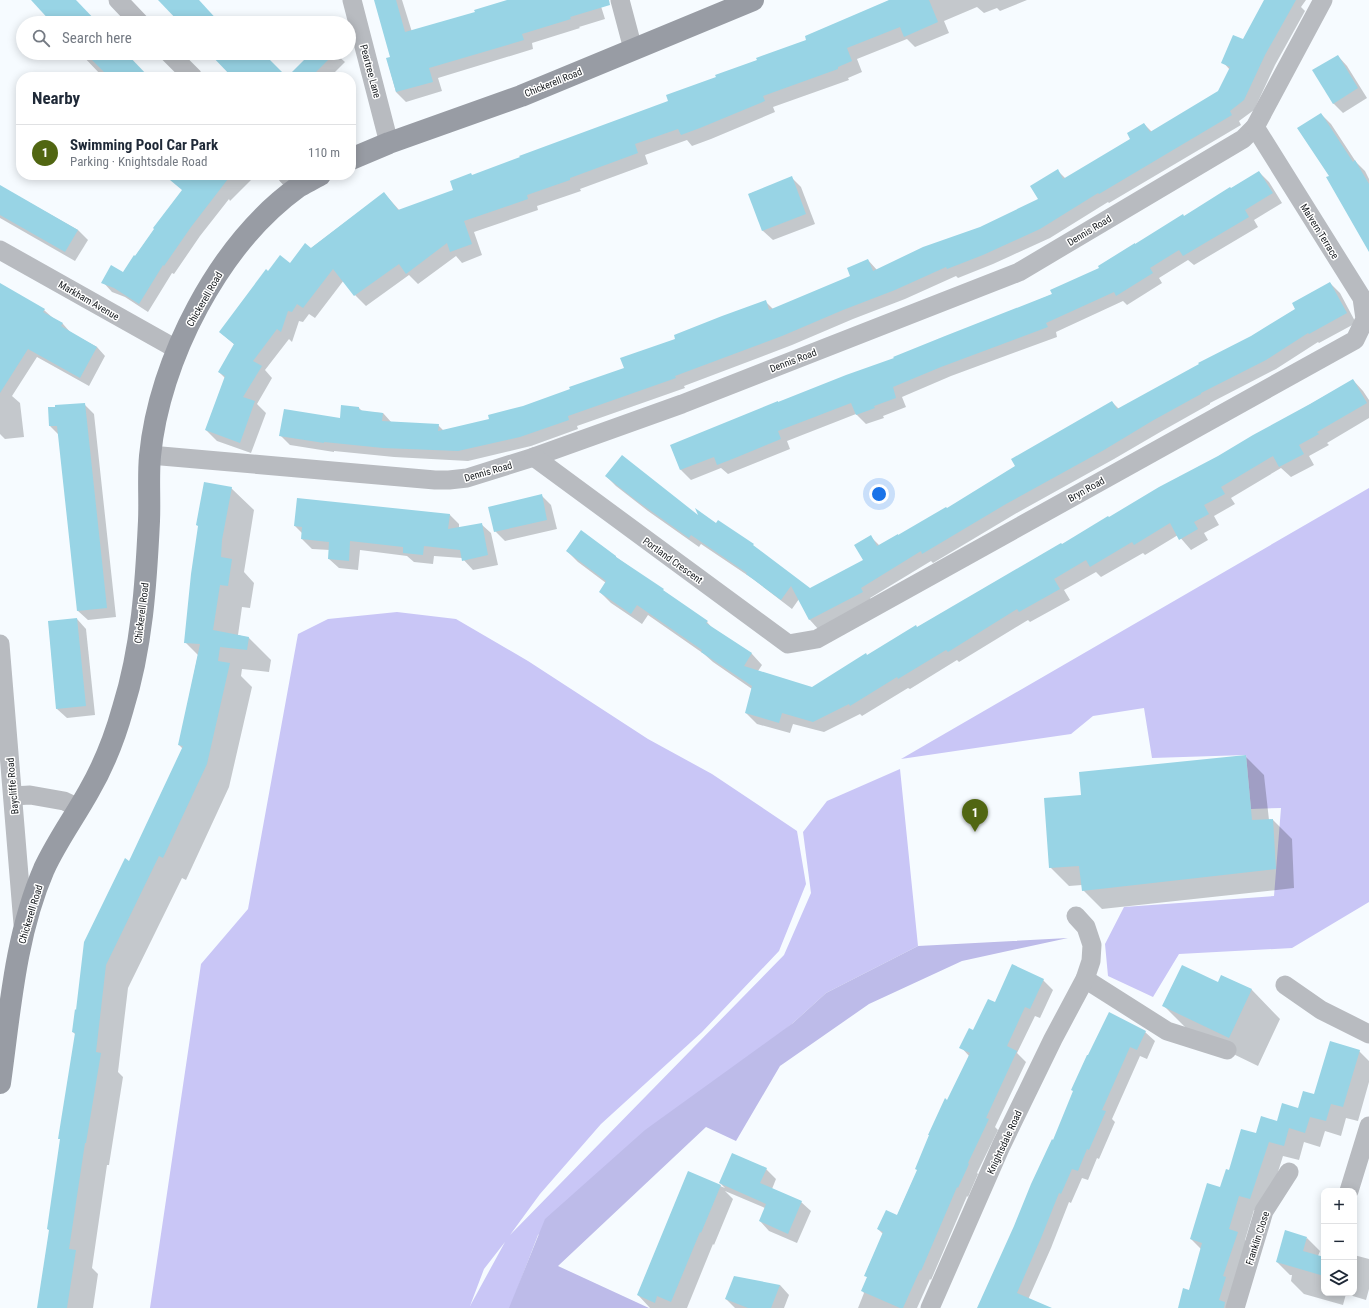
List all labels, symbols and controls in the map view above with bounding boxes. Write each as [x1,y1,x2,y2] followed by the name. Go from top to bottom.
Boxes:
[16,16,356,60] search box
[30,27,52,49] icon: search
[62,29,132,47] text: Search here
[358,43,383,99] street label: Peartree Lane
[523,66,584,99] street label: Chickerell Road
[32,88,80,108] text: Nearby
[70,136,218,154] text: Swimming Pool Car Park
[42,145,48,160] text: 1
[308,145,340,160] text: 110 m
[70,154,208,169] text: Parking · Knightsdale Road
[1298,202,1341,261] street label: Malvern Terrace
[1065,213,1113,248] street label: Dennis Road
[184,270,224,328] street label: Chickerell Road
[56,279,121,322] street label: Markham Avenue
[768,346,818,374] street label: Dennis Road
[463,459,513,484] street label: Dennis Road
[1066,475,1106,504] street label: Bryn Road
[869,484,889,504] your location
[641,535,705,586] street label: Portland Crescent
[132,582,151,644] street label: Chickerell Road
[5,757,20,815] street label: Baycliffe Road
[962,799,988,832] pin: 1
[16,883,45,945] street label: Chickerell Road
[985,1109,1024,1176] street label: Knightsdale Road
[1321,1188,1357,1296] map controls
[1321,1188,1357,1224] button: +
[1244,1210,1271,1266] street label: Franklin Close
[1321,1224,1357,1260] button: −
[1321,1260,1357,1296] button: layers

